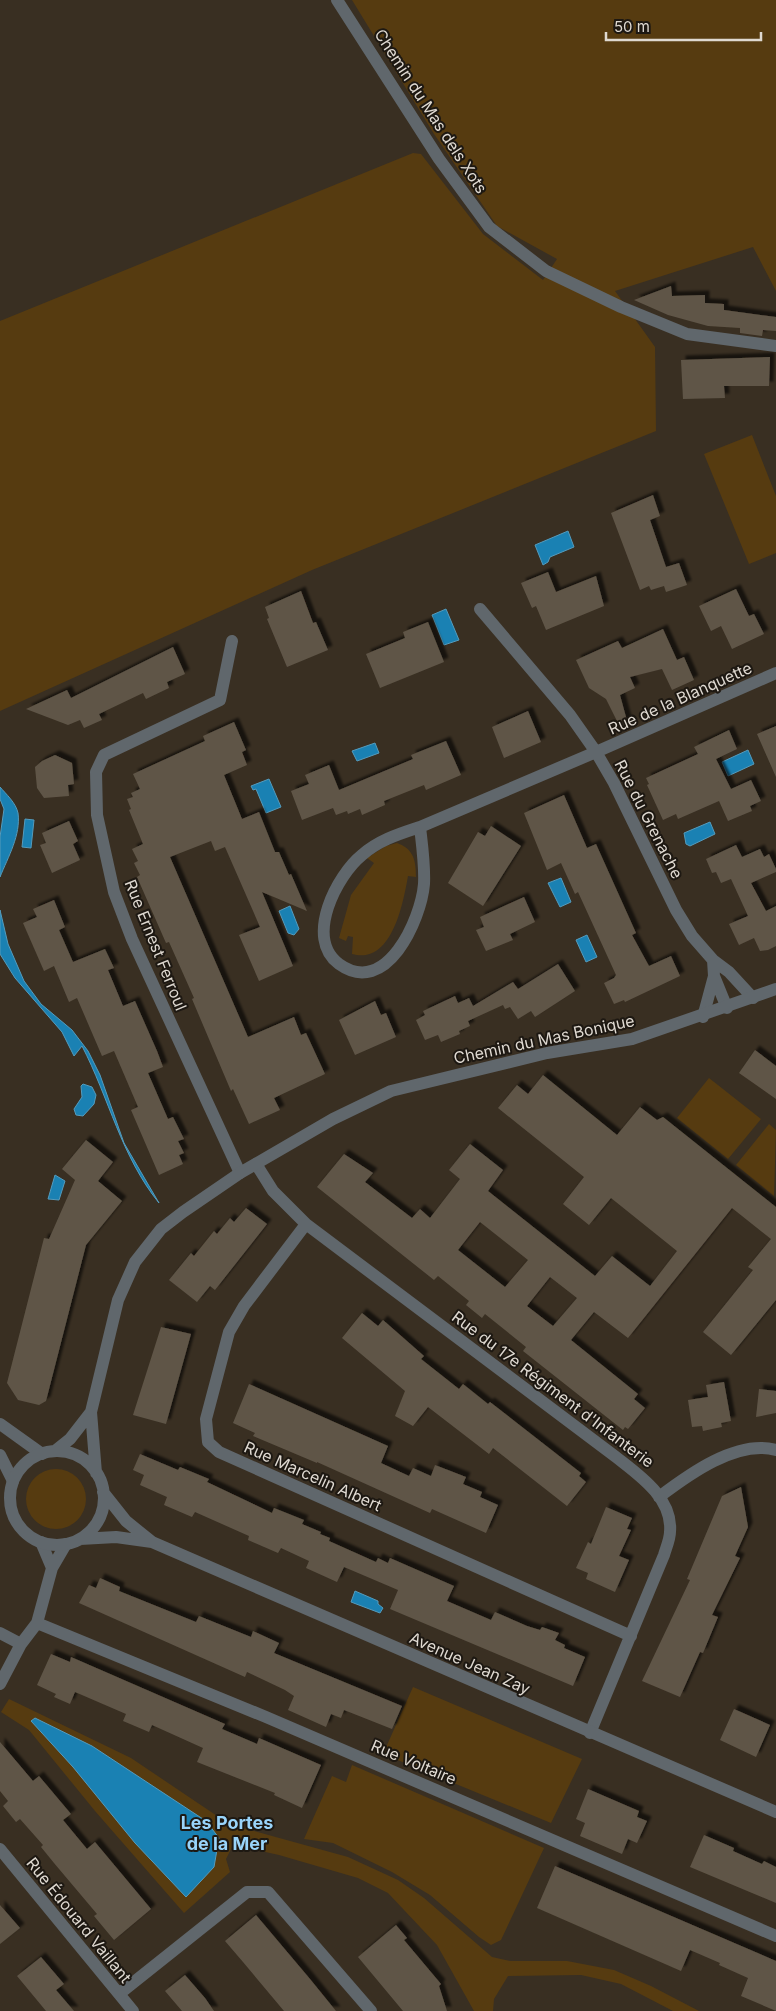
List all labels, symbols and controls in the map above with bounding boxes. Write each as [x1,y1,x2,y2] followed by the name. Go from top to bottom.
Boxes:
[606,10,761,42] scale bar
[614,17,650,36] text: 50 m
[370,25,492,197] street label: Chemin du Mas dels Xots
[605,657,755,739] street label: Rue de la Blanquette
[610,756,688,882] street label: Rue du Grenache
[121,877,191,1013] street label: Rue Ernest Ferroul
[452,1010,636,1068] street label: Chemin du Mas Bonique
[448,1306,658,1472] street label: Rue du 17e Régiment d'Infanterie
[241,1437,385,1515] street label: Rue Marcelin Albert
[407,1627,533,1699] street label: Avenue Jean Zay
[368,1735,460,1789] street label: Rue Voltaire
[181,1812,273,1854] district label: Les Portes de la Mer
[22,1853,136,1987] street label: Rue Édouard Vaillant

